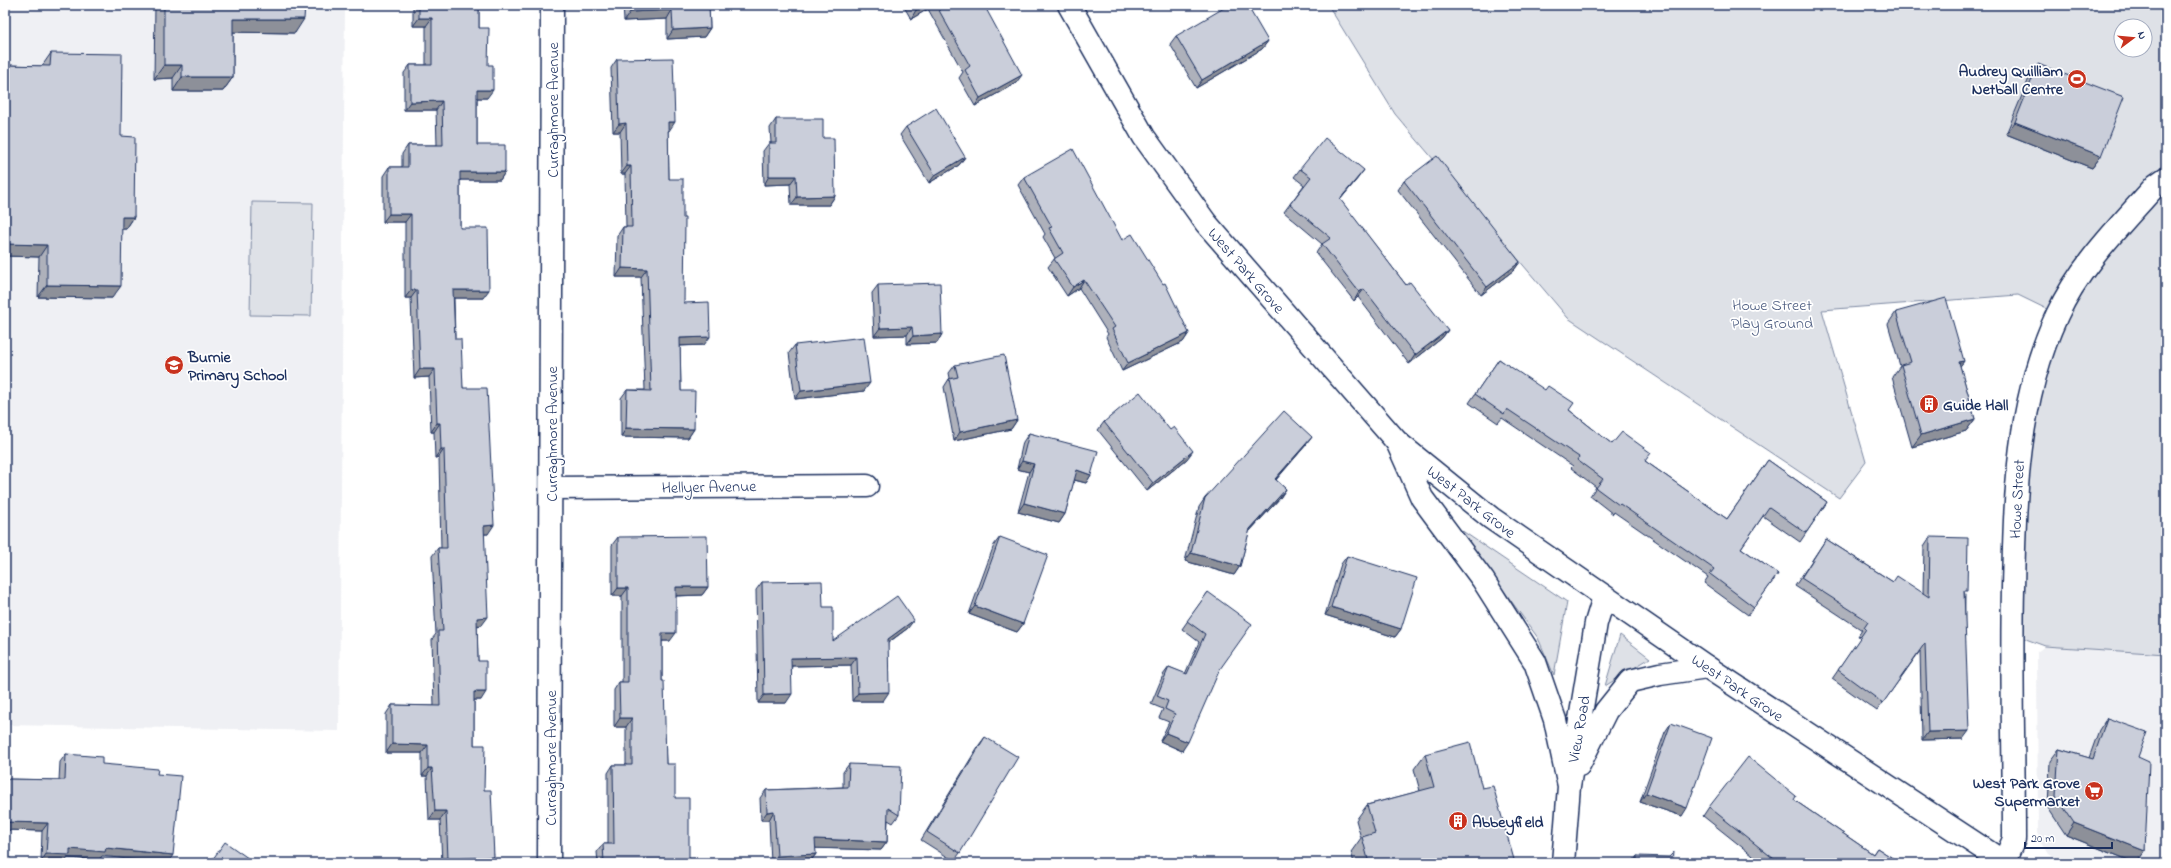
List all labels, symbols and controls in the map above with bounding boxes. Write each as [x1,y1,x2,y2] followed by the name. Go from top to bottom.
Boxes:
[2113,18,2153,58] north arrow
[2133,30,2150,41] text: N
[542,42,566,178] street label: Curraghmore Avenue
[1958,60,2064,102] place label: Audrey Quilliam Netball Centre
[2066,68,2088,90] sports icon: Audrey Quilliam Netball Centre
[1201,223,1290,320] street label: West Park Grove
[1731,294,1813,336] park label: Howe Street Play Ground
[187,346,287,389] place label: Burnie Primary School
[163,354,185,376] school or university icon: Burnie Primary School
[541,366,565,502] street label: Curraghmore Avenue
[1918,393,1940,415] building icon: Guide Hall
[1943,394,2009,418] place label: Guide Hall
[2004,458,2032,539] street label: Howe Street
[1421,460,1521,546] street label: West Park Grove
[661,475,757,501] street label: Hellyer Avenue
[1686,649,1789,729] street label: West Park Grove
[540,690,564,826] street label: Curraghmore Avenue
[1562,694,1598,766] street label: View Road
[1973,772,2081,814] place label: West Park Grove Supermarket
[2083,780,2105,802] supermarket icon: West Park Grove Supermarket
[1447,810,1469,832] building icon: Abbeyfield
[1472,811,1544,836] place label: Abbeyfield
[2025,824,2112,850] scale bar
[2031,830,2054,848] text: 20 m

